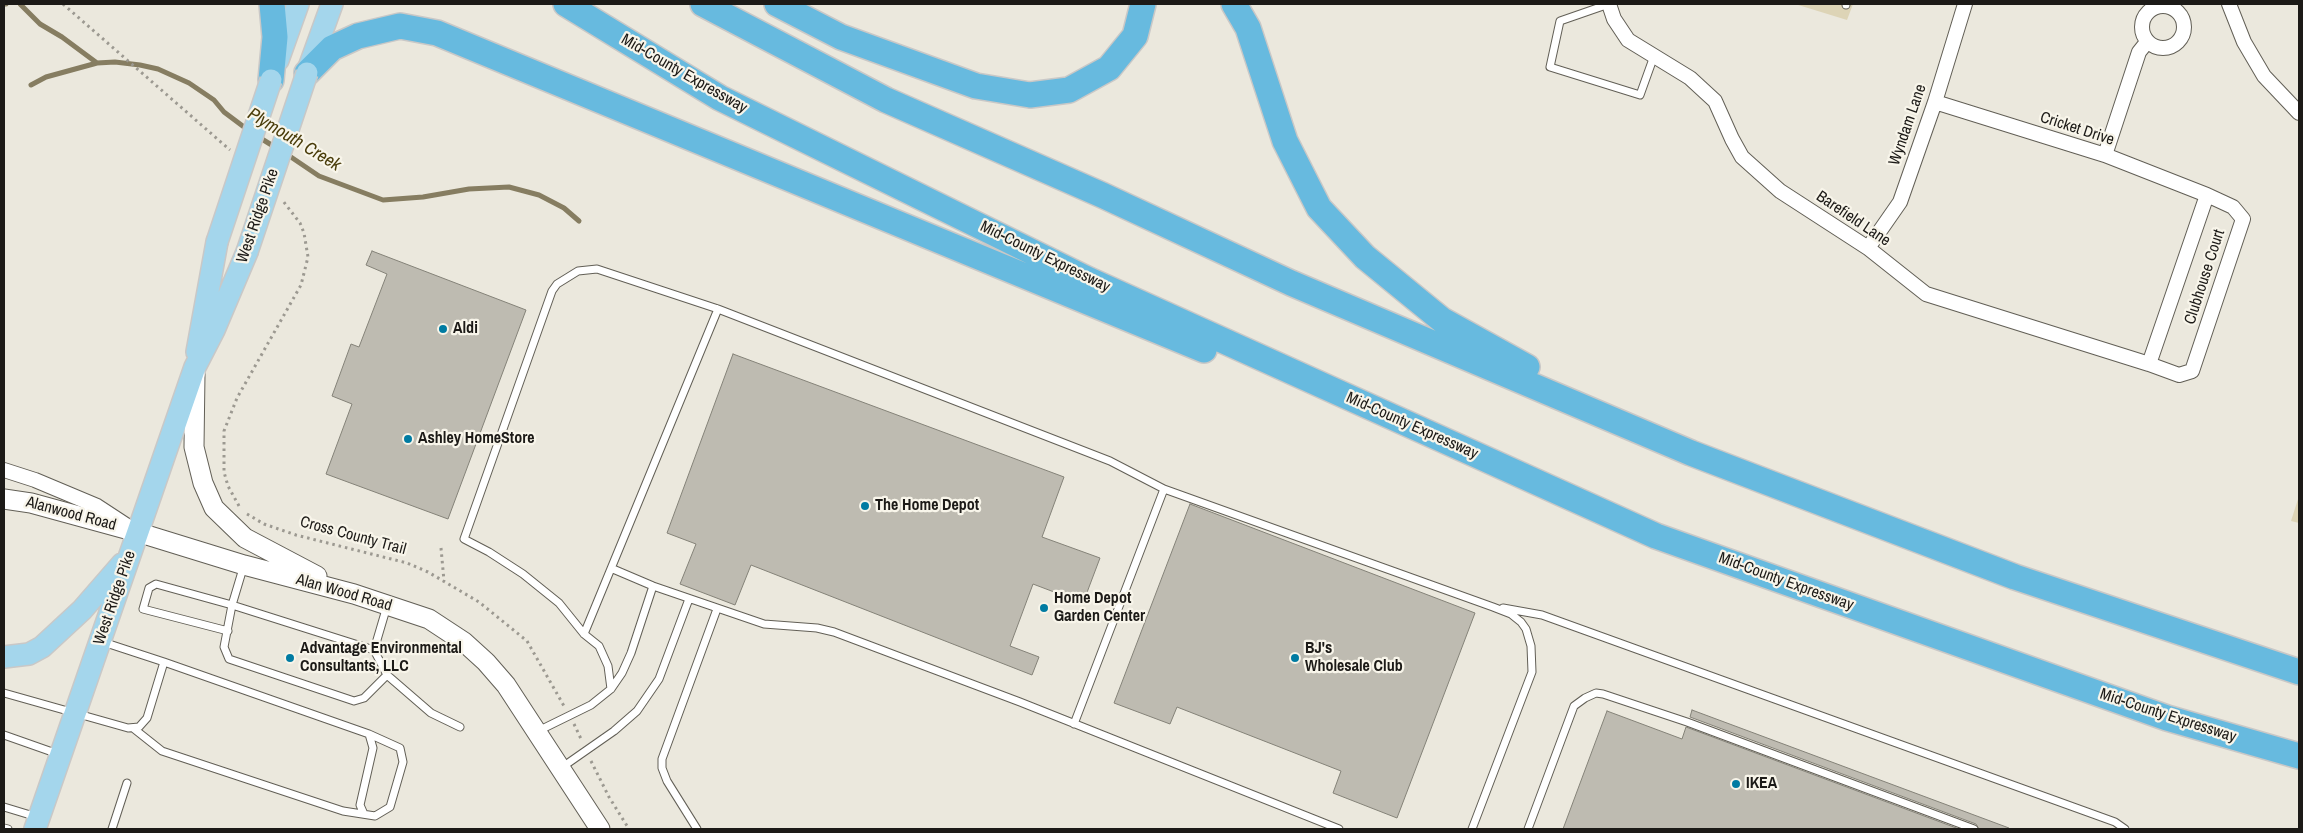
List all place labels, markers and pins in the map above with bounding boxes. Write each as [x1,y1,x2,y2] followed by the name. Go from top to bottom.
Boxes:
[453,319,478,339] place label: Aldi
[437,323,449,335] marker: Aldi
[418,429,535,449] place label: Ashley HomeStore
[402,433,414,445] marker: Ashley HomeStore
[875,496,979,516] place label: The Home Depot
[859,500,871,512] marker: The Home Depot
[1054,589,1145,627] place label: Home Depot Garden Center
[1038,602,1050,614] marker: Home Depot Garden Center
[300,639,462,677] place label: Advantage Environmental Consultants, LLC
[1305,639,1403,677] place label: BJ's Wholesale Club
[284,652,296,664] marker: Advantage Environmental Consultants, LLC
[1289,652,1301,664] marker: BJ's Wholesale Club
[1746,774,1777,794] place label: IKEA
[1730,778,1742,790] marker: IKEA

